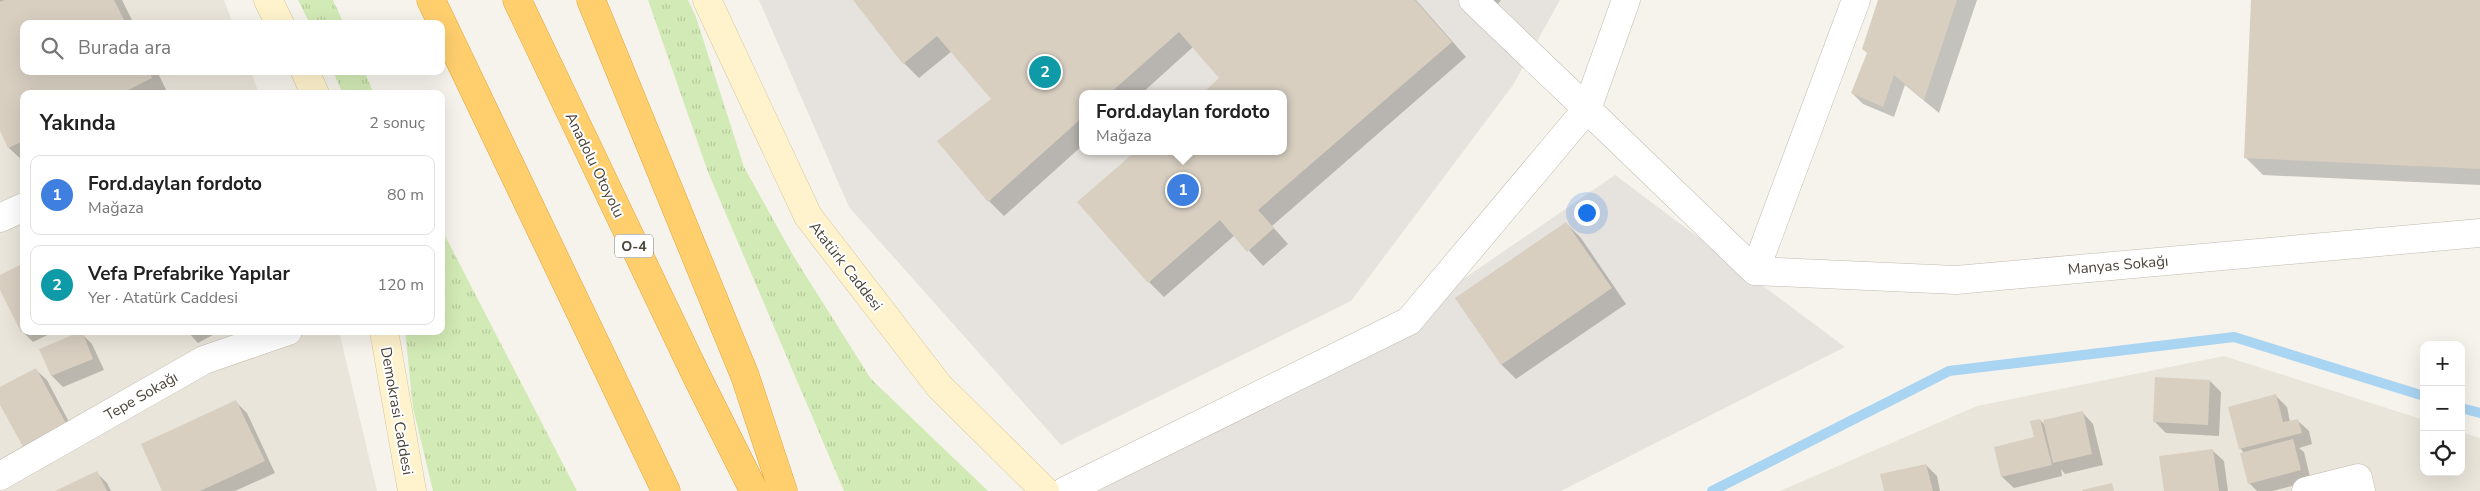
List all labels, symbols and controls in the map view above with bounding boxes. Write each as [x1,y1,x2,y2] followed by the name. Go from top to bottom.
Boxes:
[20,20,445,75] search box
[38,34,66,62] icon: search
[78,35,171,61] text: Burada ara
[1029,53,1061,91] pin: 2
[1079,90,1287,155] popup
[1096,99,1270,125] text: Ford.daylan fordoto
[40,109,116,137] text: Yakında
[561,109,629,221] street label: Anadolu Otoyolu
[369,112,425,134] text: 2 sonuç
[1096,125,1152,147] text: Mağaza
[88,171,262,197] text: Ford.daylan fordoto
[1167,171,1199,209] pin: 1
[52,184,62,206] text: 1
[387,184,424,206] text: 80 m
[88,197,144,219] text: Mağaza
[1574,200,1600,226] your location
[805,217,887,315] street label: Atatürk Caddesi
[615,235,653,258] road number: O-4
[2067,251,2169,279] street label: Manyas Sokağı
[88,261,290,287] text: Vefa Prefabrike Yapılar
[52,274,62,296] text: 2
[377,274,424,296] text: 120 m
[88,287,238,309] text: Yer · Atatürk Caddesi
[2420,341,2465,476] map controls
[2420,341,2465,386] button: +
[376,345,418,477] street label: Demokrasi Caddesi
[101,367,181,425] street label: Tepe Sokağı
[2420,386,2465,431] button: −
[2420,431,2465,476] button: locate

